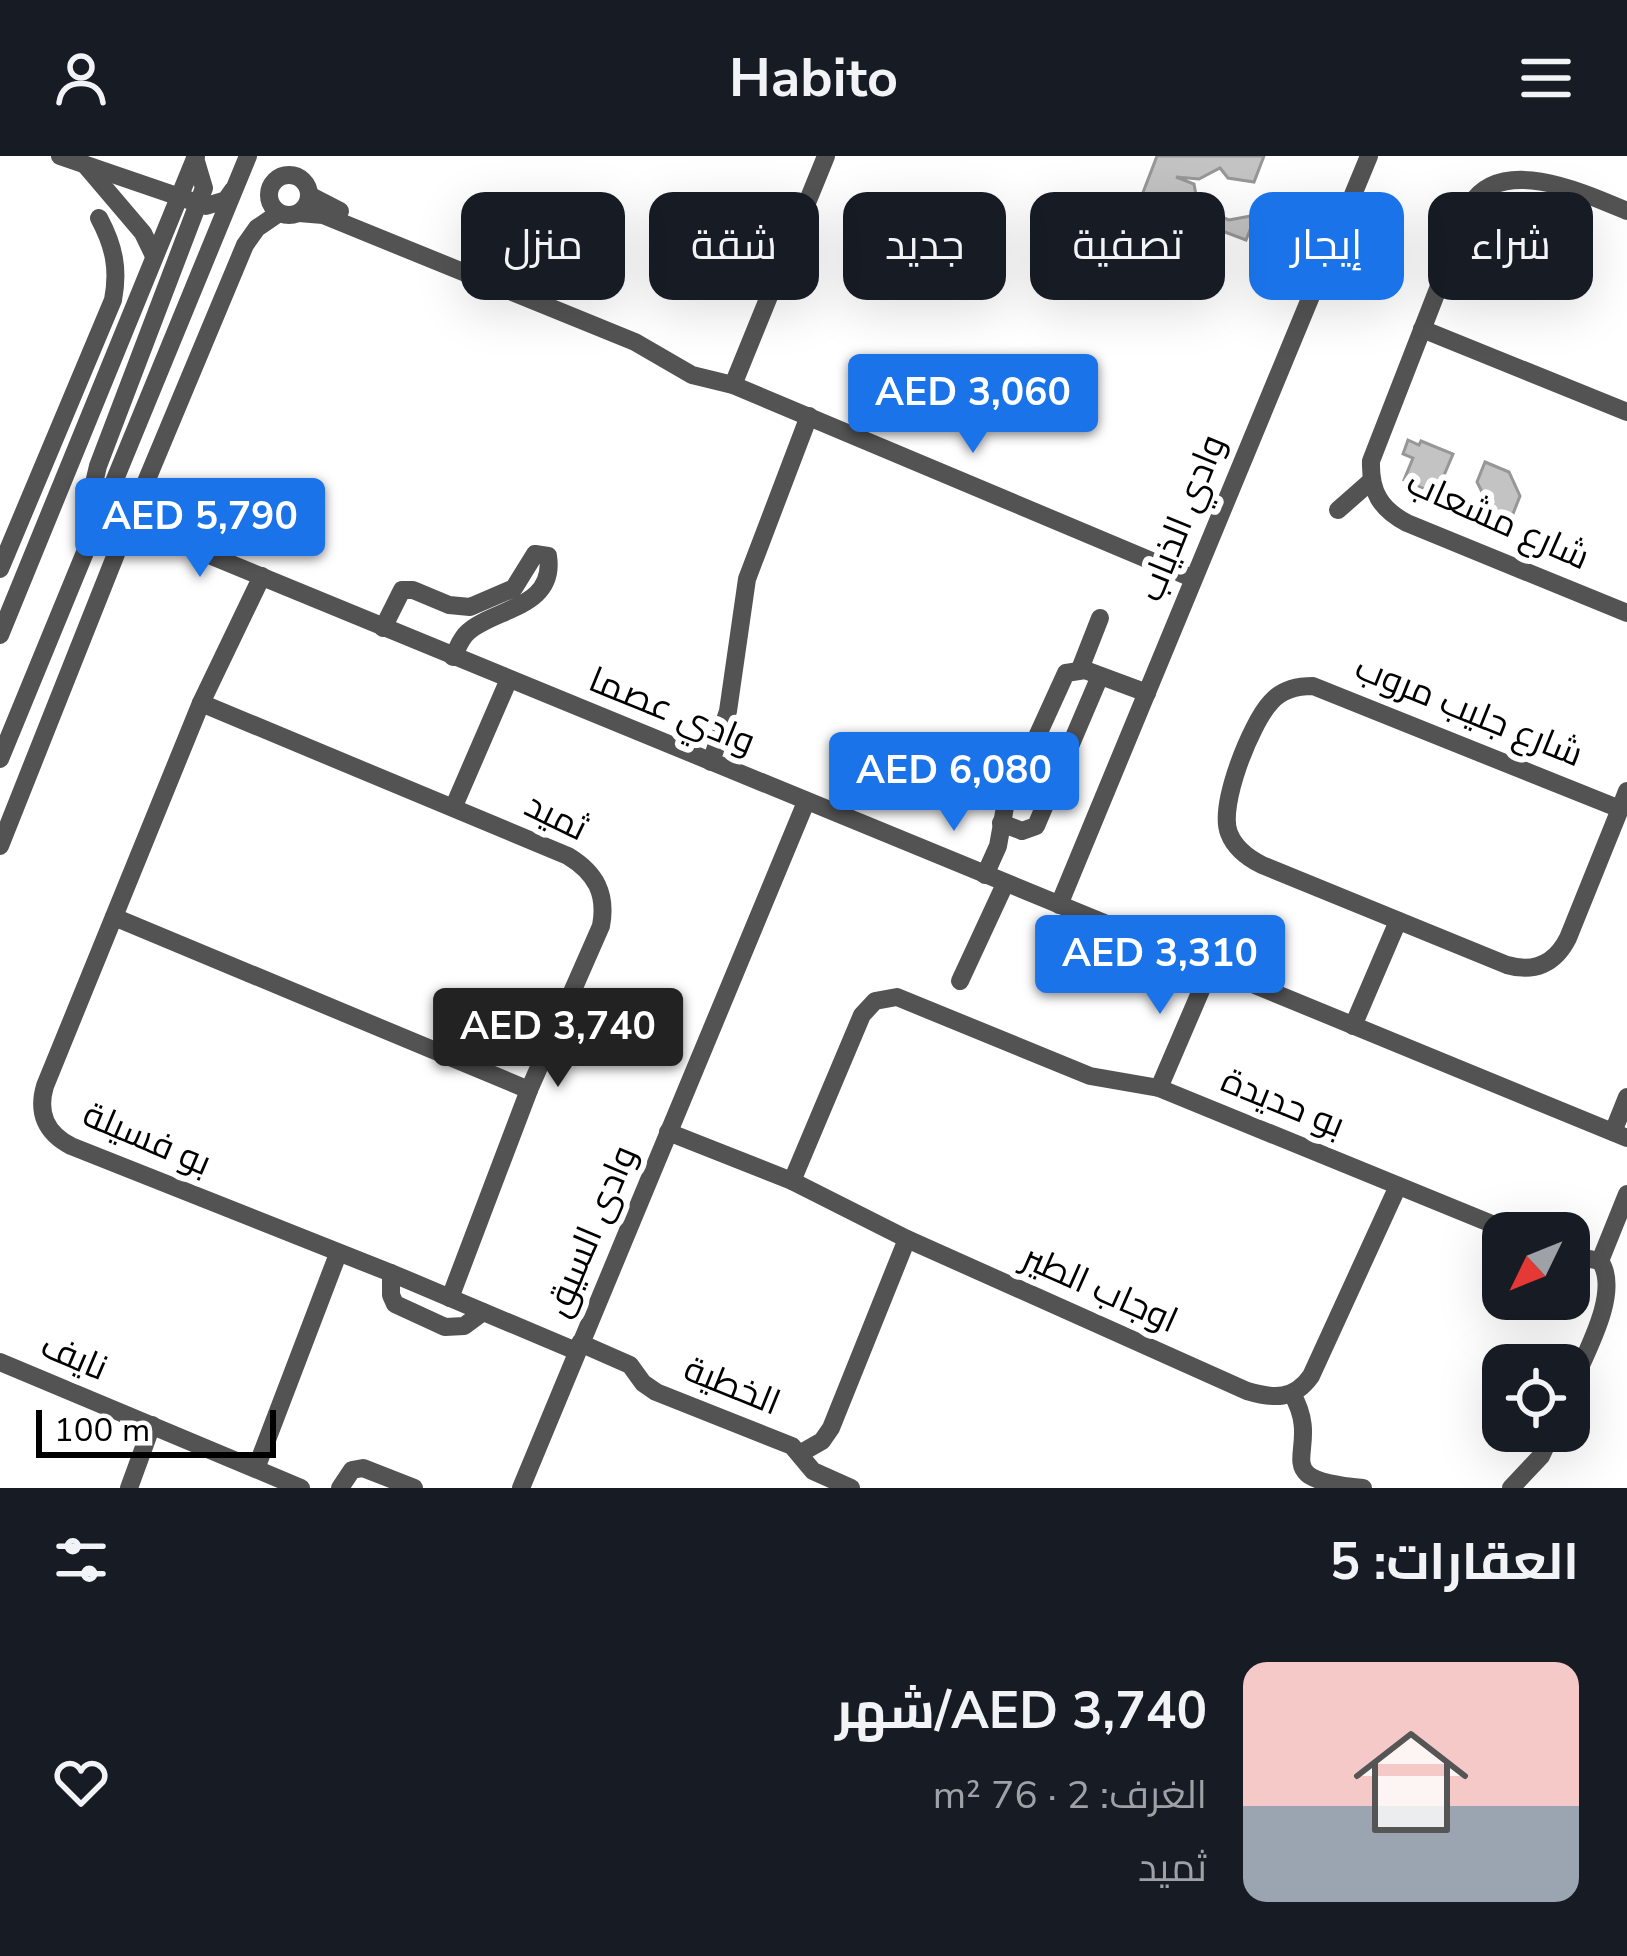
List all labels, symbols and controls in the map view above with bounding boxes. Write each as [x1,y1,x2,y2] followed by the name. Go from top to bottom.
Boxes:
[729,41,898,115] text: Habito
[48,45,114,111] icon: person
[1513,45,1579,111] icon: menu
[461,192,625,300] chip: منزل
[649,192,819,300] chip: شقة
[843,192,1006,300] chip: جديد
[1030,192,1225,300] chip: تصفية
[1249,192,1404,300] chip: إيجار
[1428,192,1593,300] chip: شراء
[836,354,1110,456] pin: AED 3,060
[875,366,1071,419] text: AED 3,060
[1126,427,1239,609] street label: وادي الذياب
[1399,458,1597,582] street label: شارع مشعاب
[63,478,337,580] pin: AED 5,790
[102,490,298,543] text: AED 5,790
[1348,643,1590,779] street label: شارع جليب مروب
[581,655,762,768] street label: وادي عصما
[817,732,1091,834] pin: AED 6,080
[856,744,1052,797] text: AED 6,080
[517,781,596,853] street label: ثميد
[1023,915,1297,1017] pin: AED 3,310
[1062,927,1258,980] text: AED 3,310
[421,988,695,1090] pin: AED 3,740
[460,1000,656,1053] text: AED 3,740
[1214,1056,1352,1150] street label: بو حديدة
[75,1090,219,1188] street label: بو فسيلة
[533,1138,649,1324] street label: وادى السيق
[1482,1212,1590,1320] north arrow
[1482,1212,1590,1452] map controls
[1013,1232,1186,1345] street label: اوجاب الطير
[33,1321,115,1393] street label: نايف
[1482,1344,1590,1452] button: locate
[677,1345,787,1427] street label: الخطية
[36,1404,276,1457] scale bar
[54,1408,150,1453] text: 100 m
[48,1527,114,1593] icon: filters
[1329,1527,1579,1597] text: العقارات: 5
[835,1676,1207,1746] text: AED 3,740/شهر
[1339,1710,1483,1854] icon: home
[48,1749,114,1815] icon: heart
[933,1769,1207,1822] text: الغرف: 2 · 76 m²
[1138,1842,1207,1895] text: ثميد

